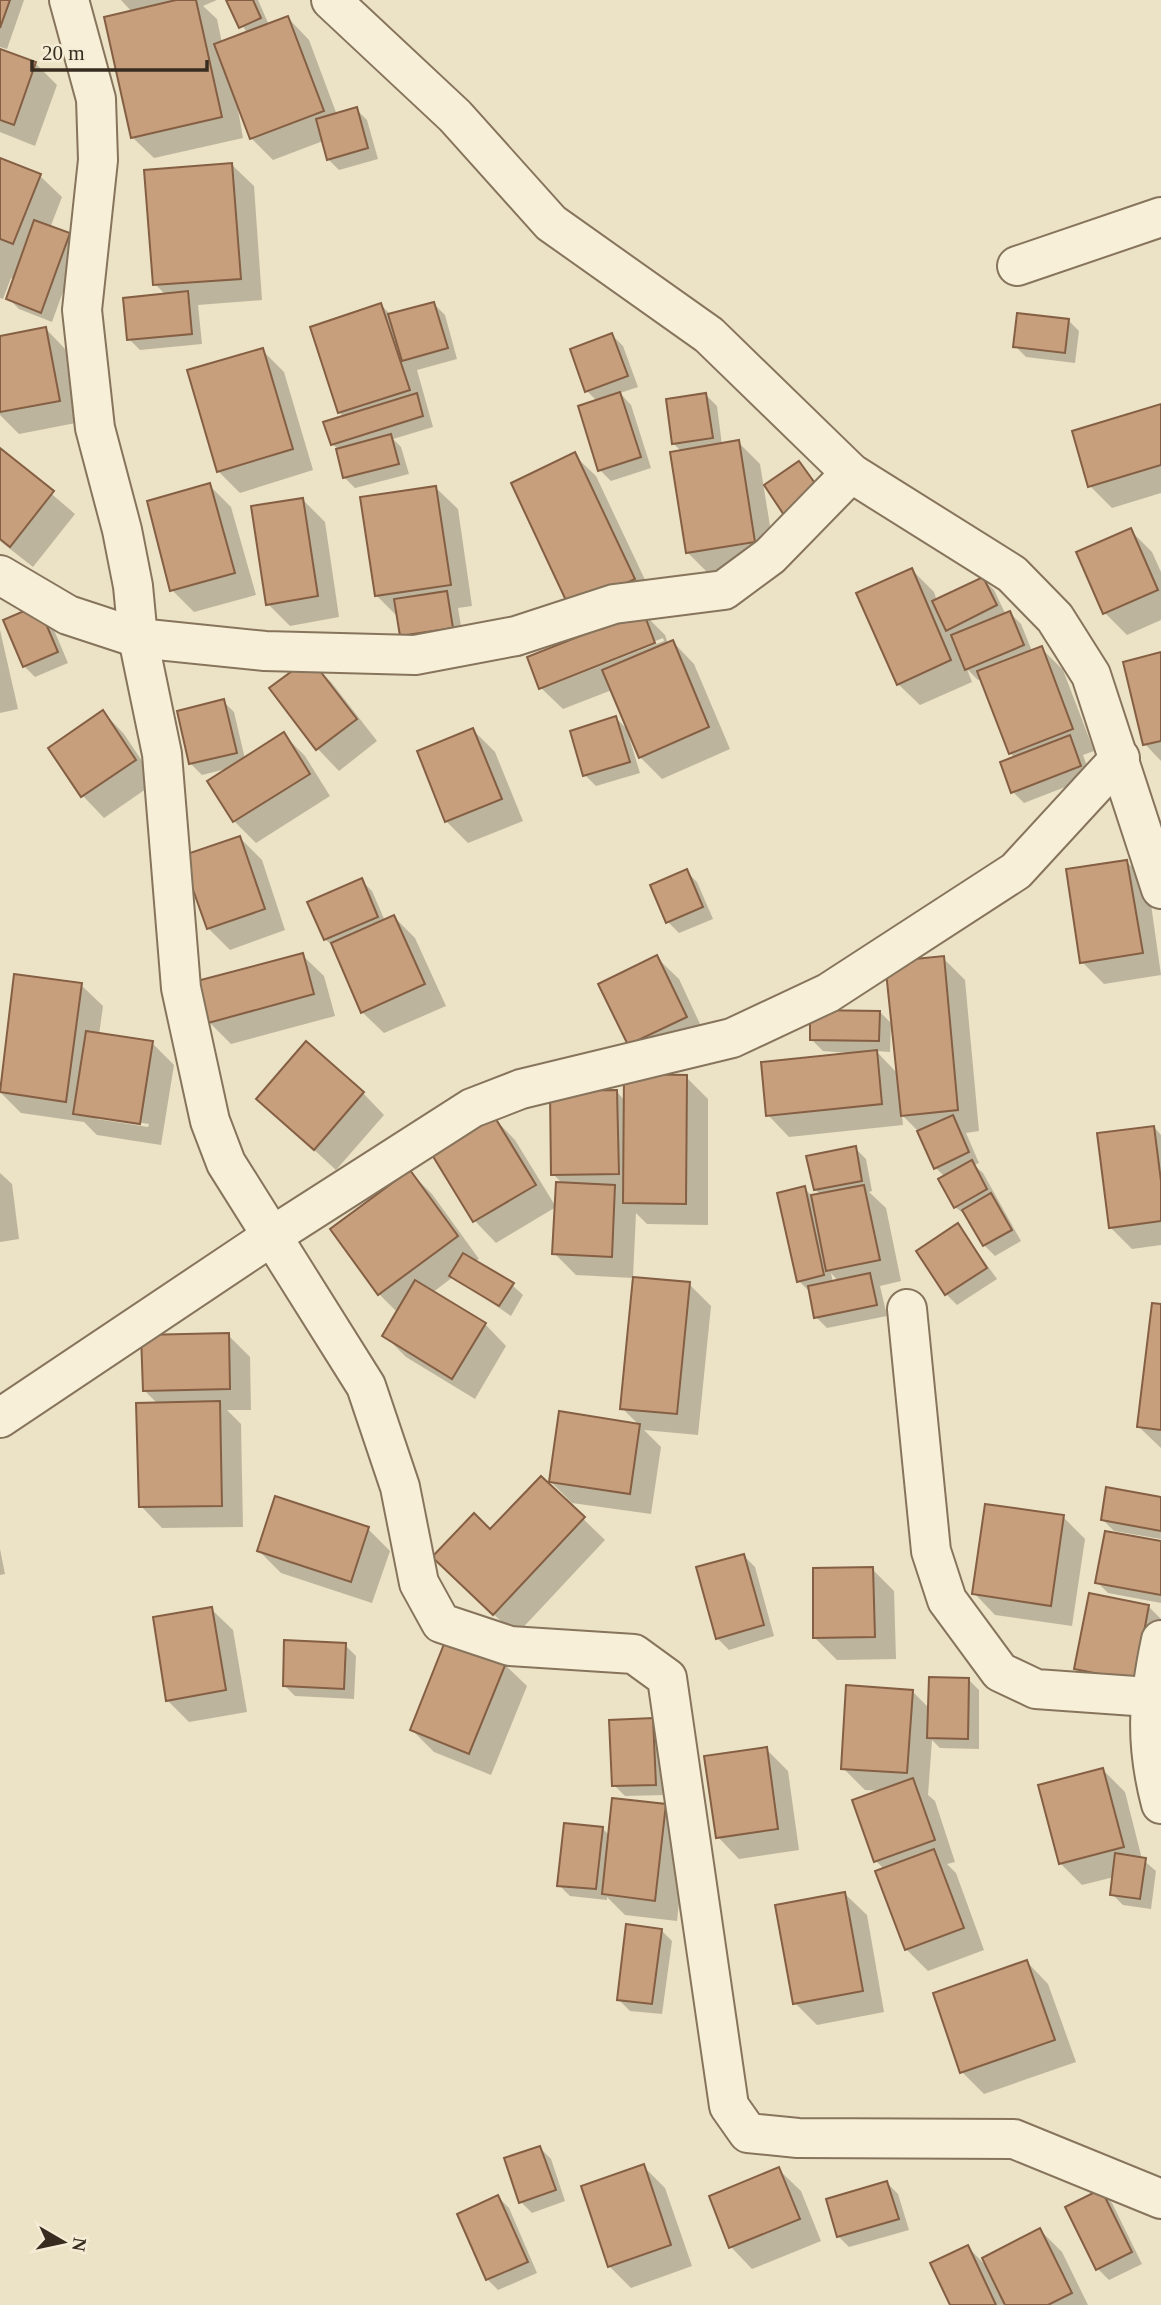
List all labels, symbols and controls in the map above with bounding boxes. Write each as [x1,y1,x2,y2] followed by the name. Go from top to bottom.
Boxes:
[32,28,206,72] scale bar
[42,41,85,65] text: 20 m
[28,2207,98,2277] north arrow
[68,2236,91,2253] text: N

